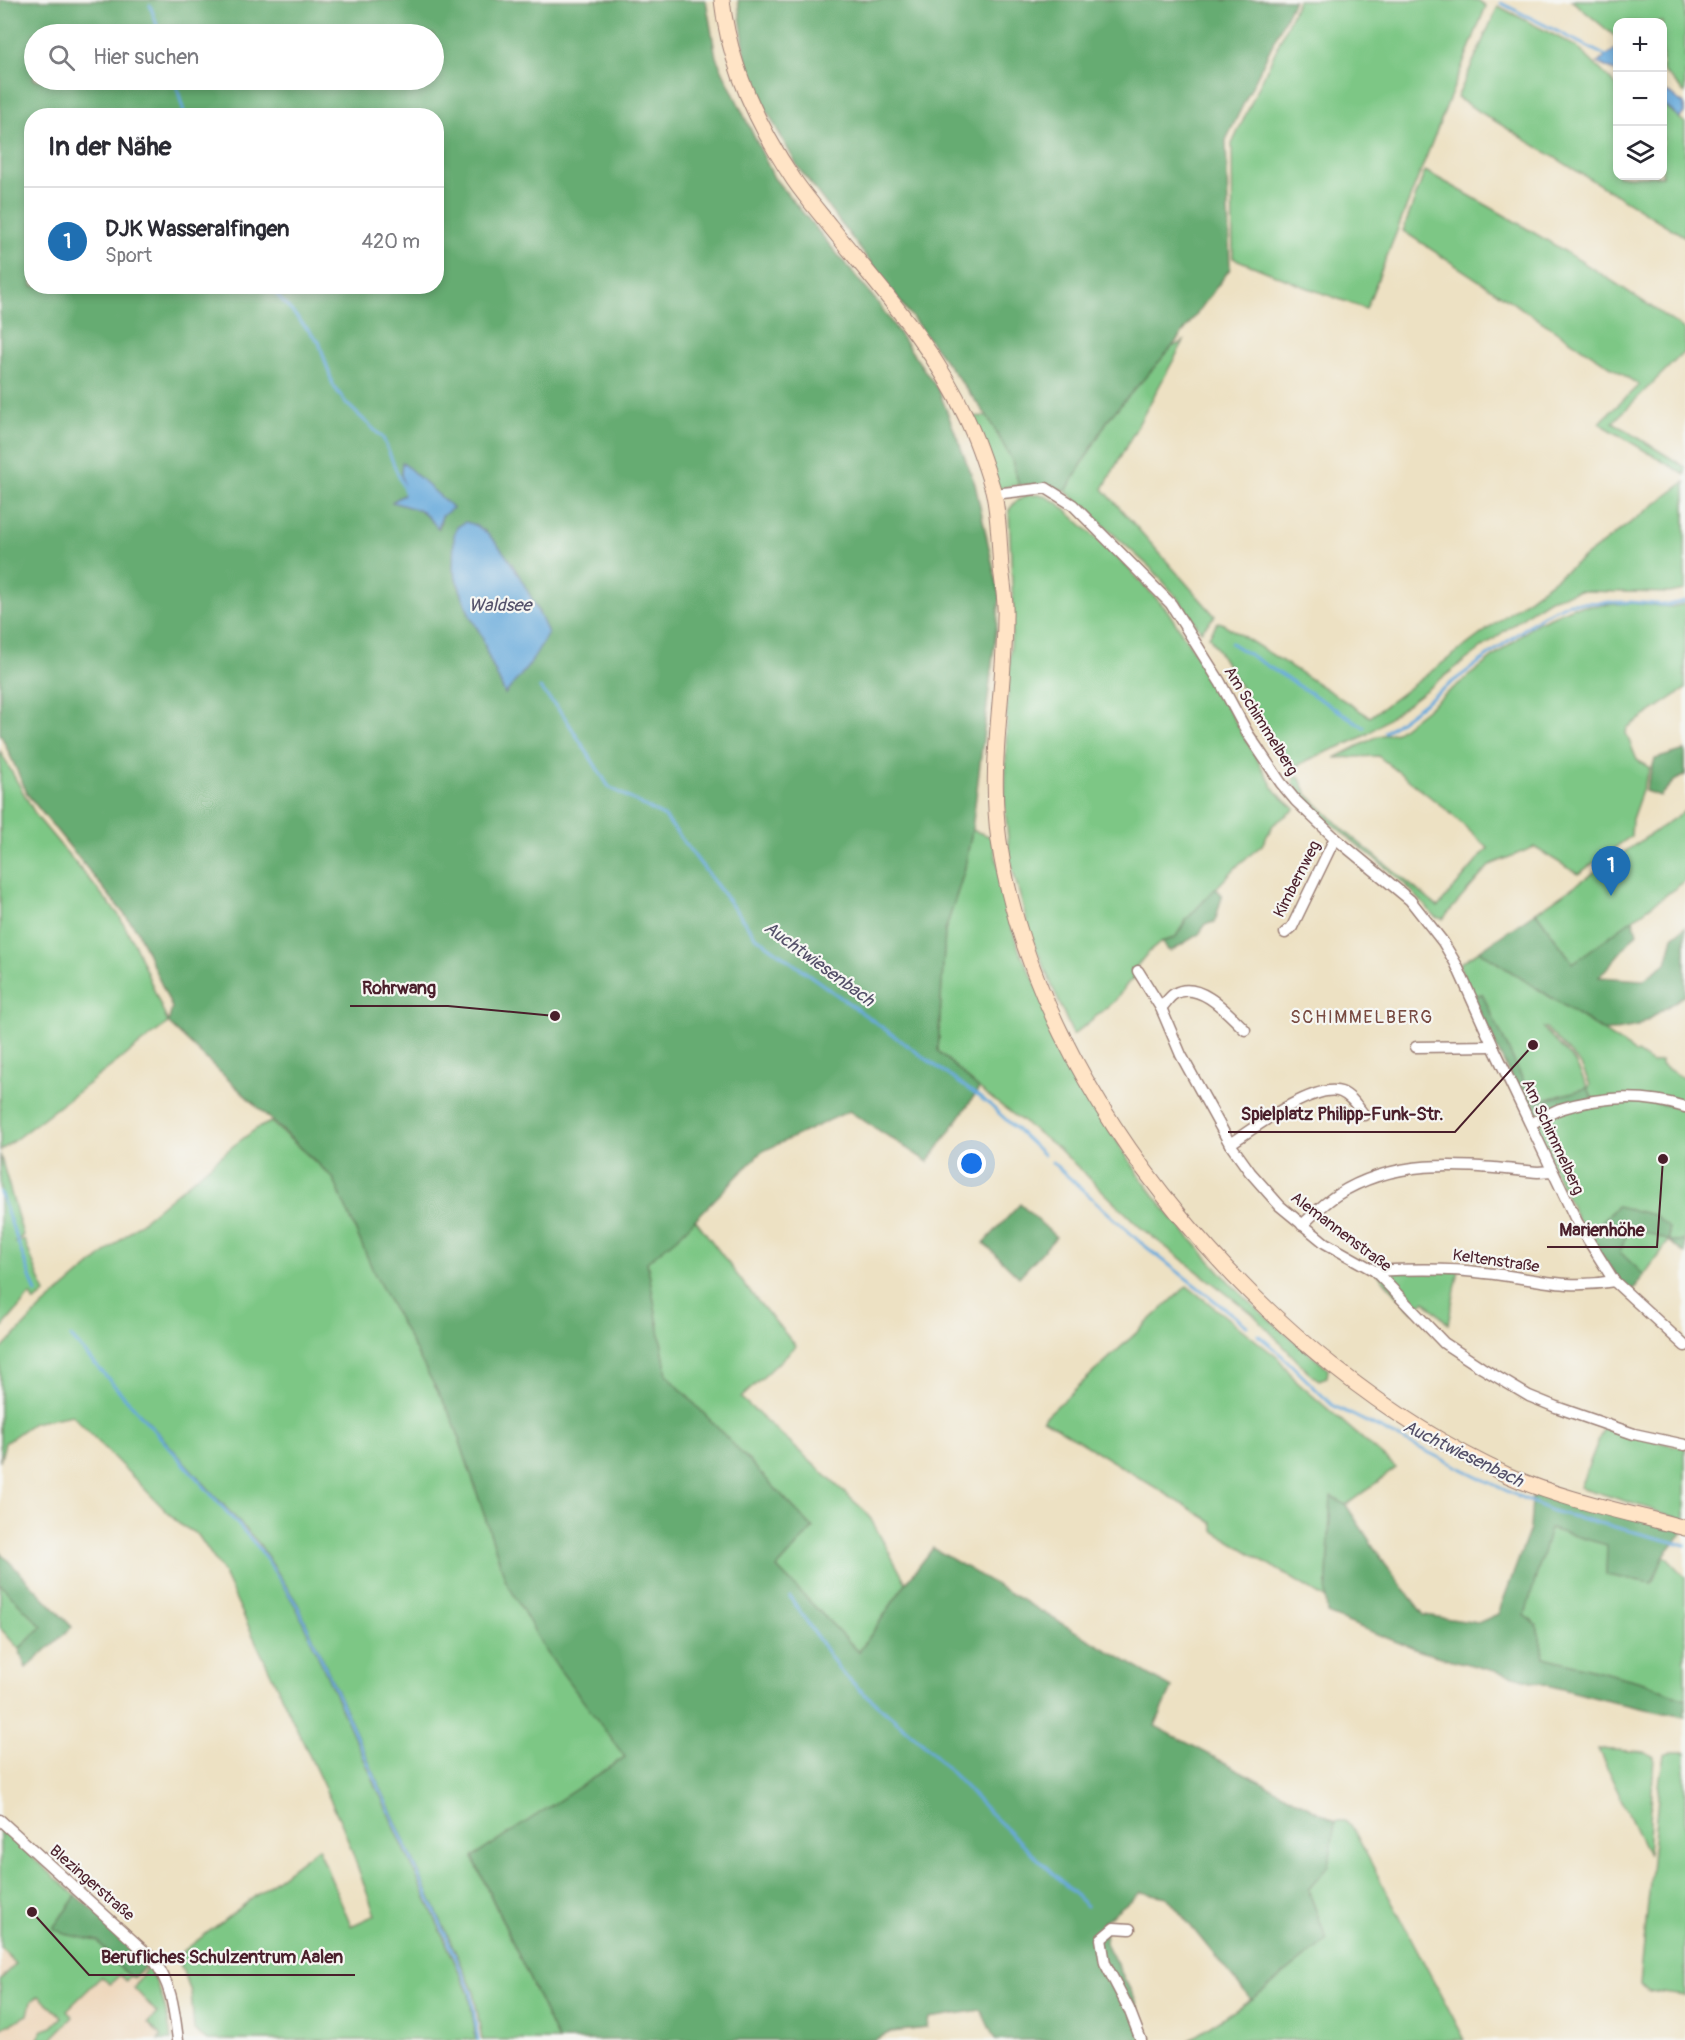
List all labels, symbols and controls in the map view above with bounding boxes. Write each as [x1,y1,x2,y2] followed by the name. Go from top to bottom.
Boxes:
[1613,18,1667,180] map controls
[1613,18,1667,72] button: +
[24,24,444,90] search box
[45,41,78,74] icon: search
[93,43,199,71] text: Hier suchen
[1613,72,1667,126] button: −
[1613,126,1667,180] button: layers
[48,131,171,163] text: In der Nähe
[105,215,289,243] text: DJK Wasseralfingen
[64,229,71,254] text: 1
[361,229,420,254] text: 420 m
[105,243,152,268] text: Sport
[469,594,533,617] water label: Waldsee
[1219,663,1303,779] street label: Am Schimmelberg
[1269,837,1325,921] street label: Kimbernweg
[1592,846,1630,896] pin: 1
[759,916,880,1013] water label: Auchtwiesenbach
[350,970,448,1006] callout: Rohrwang
[362,977,436,1000] text: Rohrwang
[1290,1006,1434,1029] district label: SCHIMMELBERG
[1518,1076,1588,1198] street label: Am Schimmelberg
[1228,1096,1455,1132] callout: Spielplatz Philipp-Funk-Str.
[1241,1103,1443,1126] text: Spielplatz Philipp-Funk-Str.
[957,1149,986,1178] your location
[1287,1188,1395,1276] street label: Alemannenstraße
[1547,1211,1657,1247] callout: Marienhöhe
[1559,1219,1646,1242] text: Marienhöhe
[1451,1245,1541,1277] street label: Keltenstraße
[1399,1415,1528,1494] water label: Auchtwiesenbach
[45,1841,139,1925] street label: Blezingerstraße
[89,1939,355,1975] callout: Berufliches Schulzentrum Aalen
[101,1946,343,1969] text: Berufliches Schulzentrum Aalen

